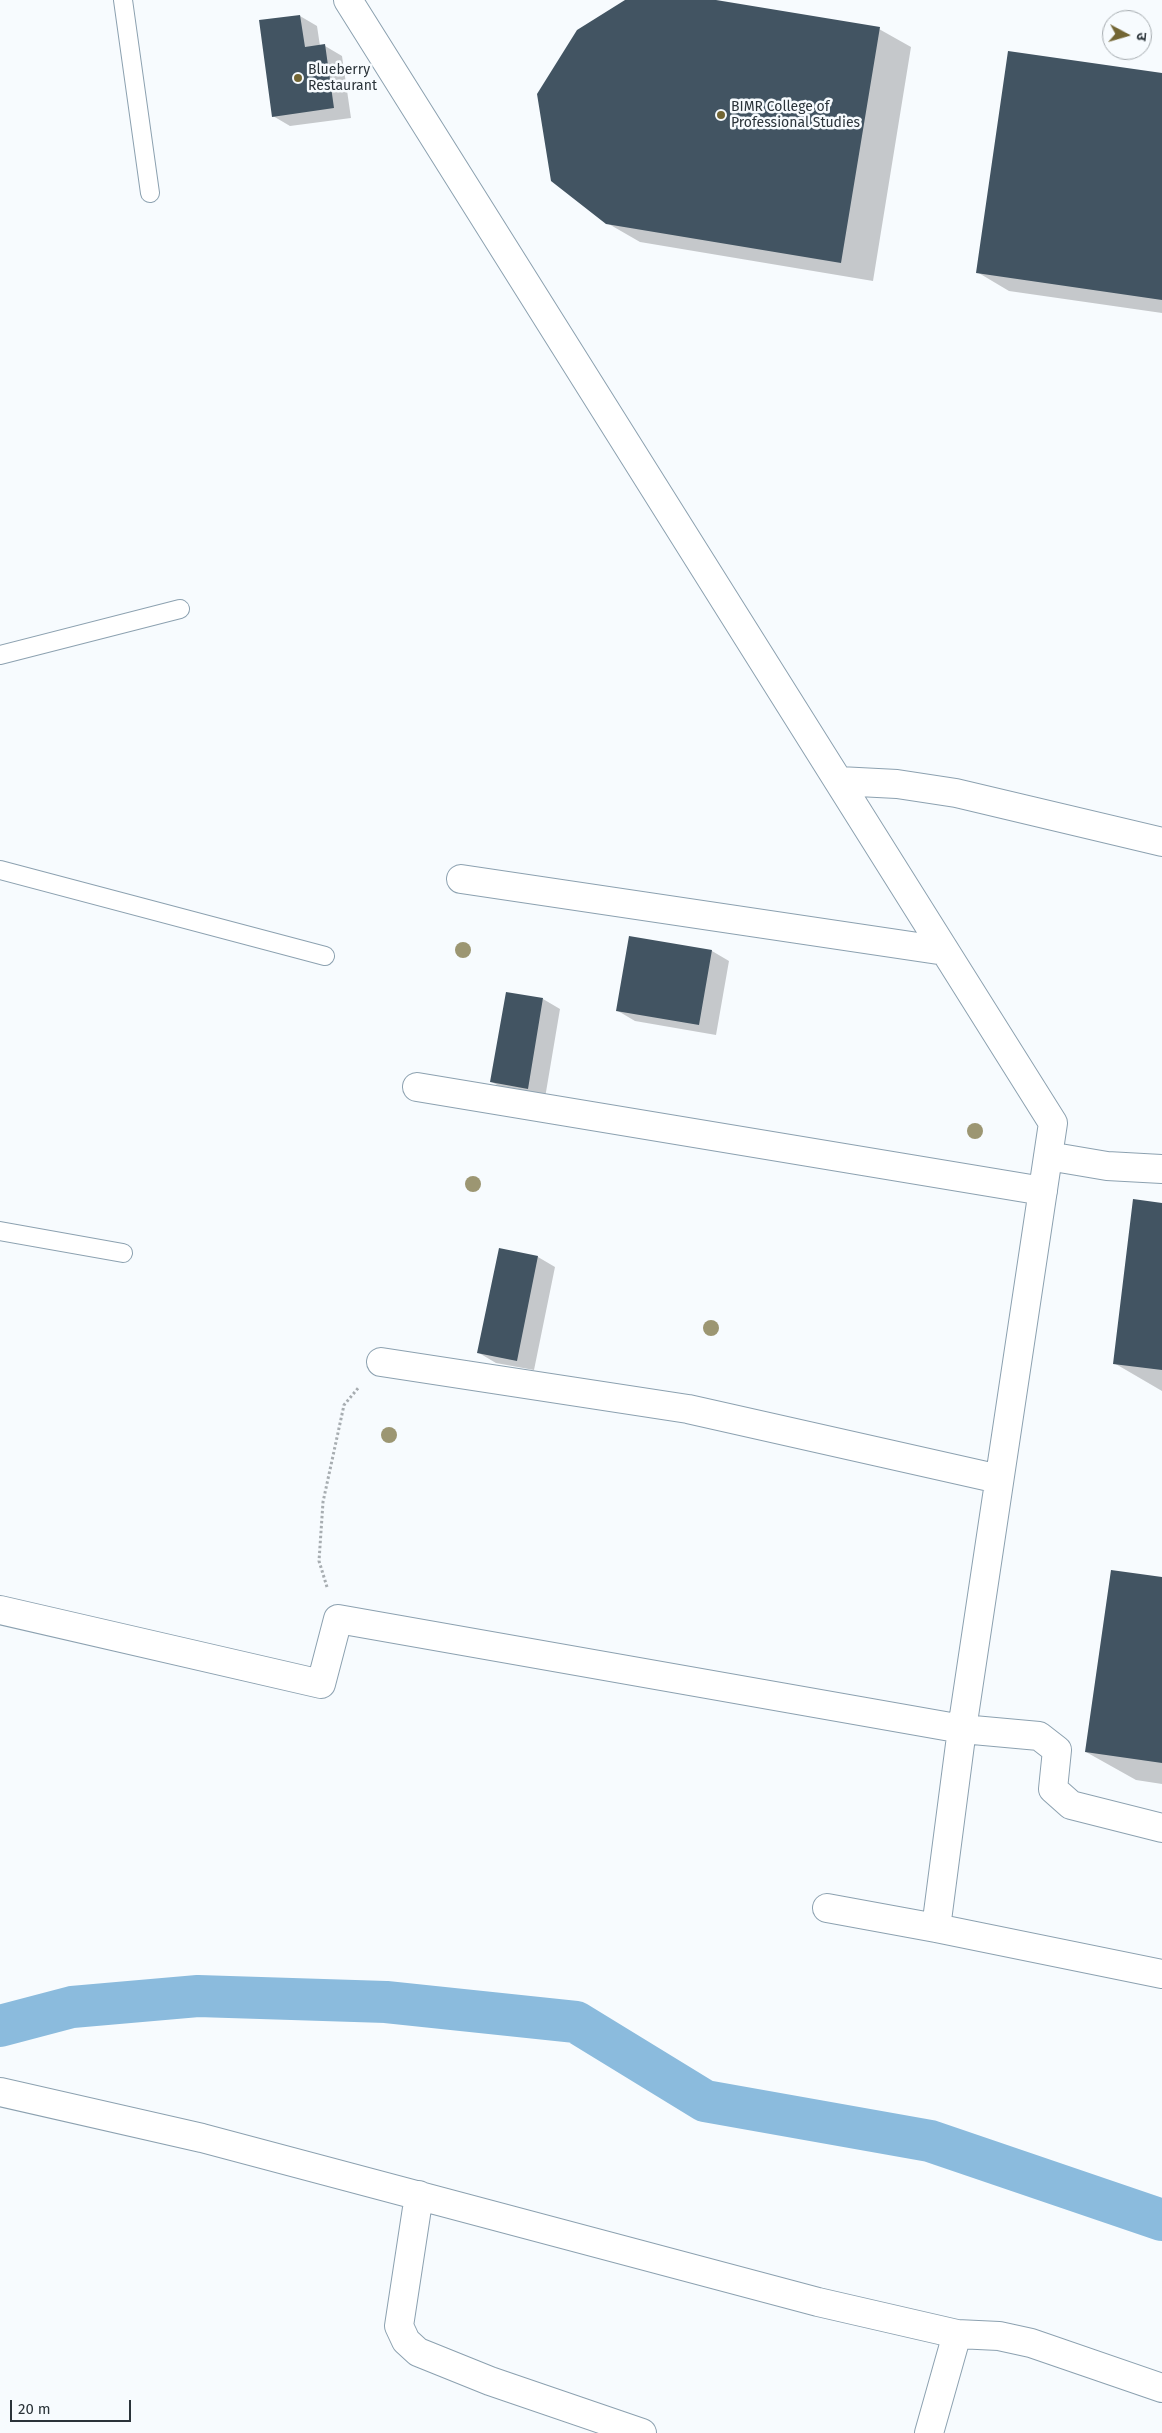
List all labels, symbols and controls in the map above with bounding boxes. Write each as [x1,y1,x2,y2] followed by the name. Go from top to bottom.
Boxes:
[1102,10,1152,60] north arrow
[1133,32,1150,41] text: उ
[308,62,377,94] place label: Blueberry Restaurant
[292,72,304,84] marker: Blueberry Restaurant
[731,99,860,132] place label: BIMR College of Professional Studies
[715,109,727,121] marker: BIMR College of Professional Studies
[12,2390,134,2422] scale bar
[18,2400,51,2418] text: 20 m

